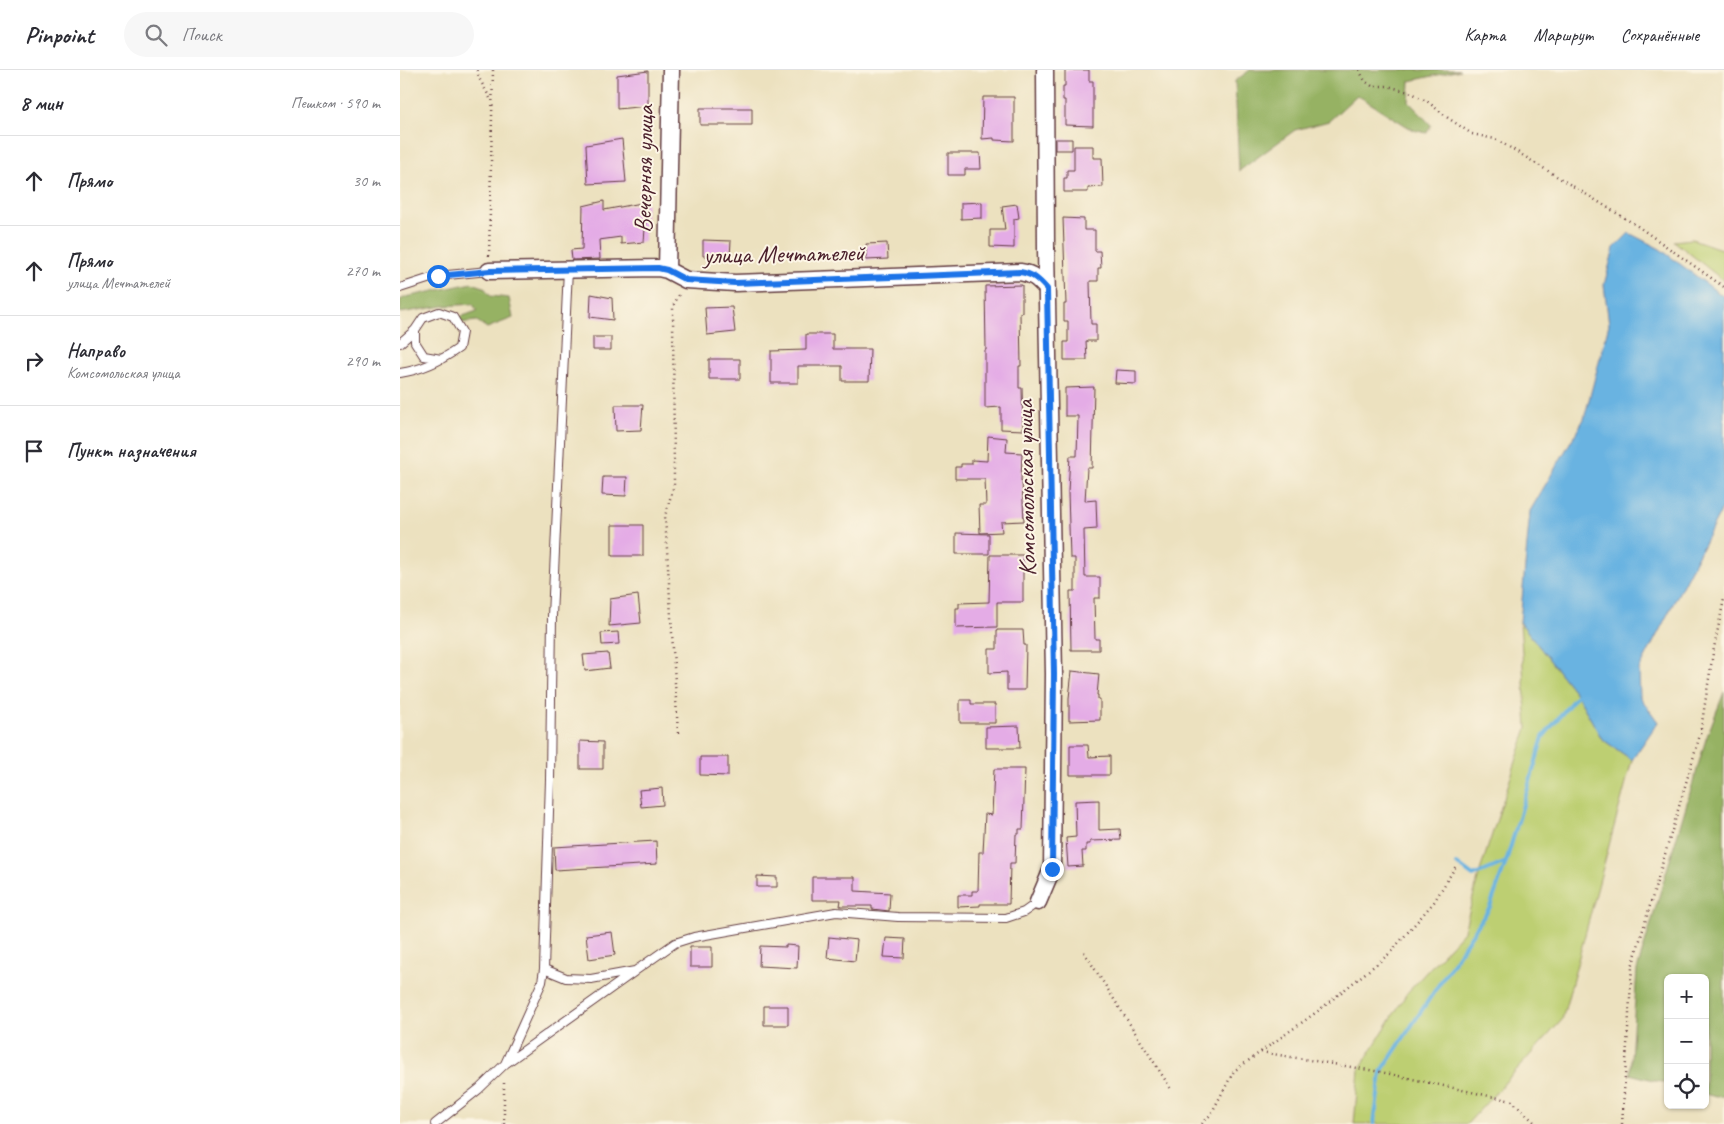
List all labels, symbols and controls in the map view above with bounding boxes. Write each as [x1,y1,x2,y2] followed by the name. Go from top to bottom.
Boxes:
[124,12,474,57] search box
[25,20,94,50] text: Pinpoint
[142,21,170,49] icon: search
[182,23,222,47] text: Поиск
[1464,24,1505,46] text: Карта
[1533,24,1593,46] text: Маршрут
[1621,24,1699,46] text: Сохранённые
[20,90,63,116] text: 8 мин
[291,93,380,113] text: Пешком · 590 m
[627,103,661,233] street label: Вечерняя улица
[20,167,48,195] icon: ahead
[67,169,112,193] text: Прямо
[353,171,380,191] text: 30 m
[701,237,866,271] street label: улица Мечтателей
[67,249,112,273] text: Прямо
[20,257,48,285] icon: ahead
[346,261,380,281] text: 270 m
[427,265,450,288] route start
[67,273,170,293] text: улица Мечтателей
[67,339,125,363] text: Направо
[20,347,48,375] icon: right
[346,351,380,371] text: 290 m
[67,363,180,383] text: Комсомольская улица
[1008,398,1044,576] street label: Комсомольская улица
[20,437,48,465] icon: arrive
[67,439,196,463] text: Пункт назначения
[1041,858,1064,881] route end
[1664,974,1709,1109] map controls
[1664,974,1709,1019] button: +
[1664,1019,1709,1064] button: −
[1664,1064,1709,1109] button: locate

